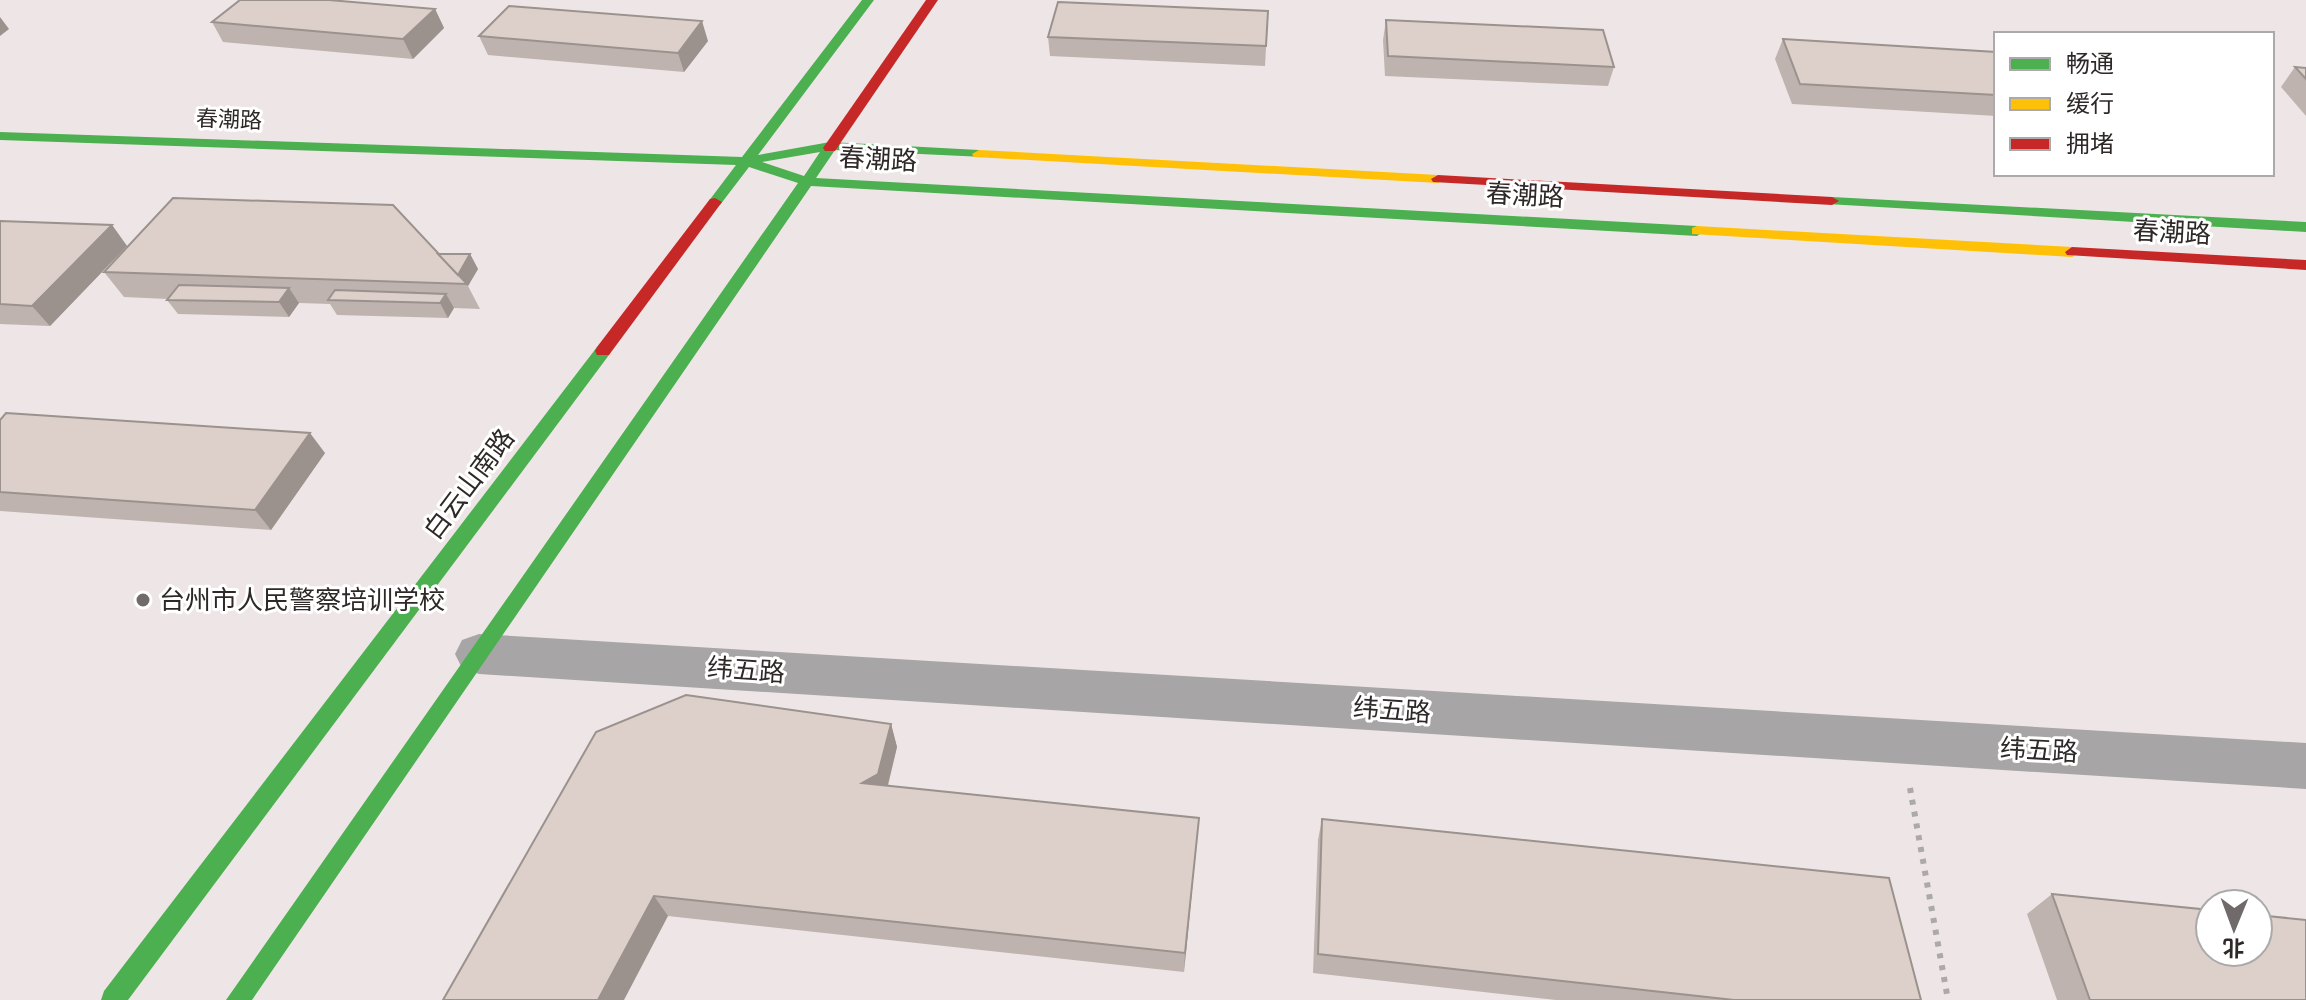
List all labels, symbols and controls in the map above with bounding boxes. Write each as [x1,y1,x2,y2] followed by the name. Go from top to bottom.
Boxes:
[1994,32,2274,176] legend
[2066,50,2114,77] text: 畅通
[2066,90,2114,117] text: 缓行
[196,106,262,133] street label: 春潮路
[2066,130,2114,157] text: 拥堵
[838,142,918,176] street label: 春潮路
[1485,178,1565,212] street label: 春潮路
[2132,215,2212,249] street label: 春潮路
[418,423,520,545] street label: 白云山南路
[159,585,445,615] place label: 台州市人民警察培训学校
[134,591,152,609] marker: 台州市人民警察培训学校
[706,652,786,688] street label: 纬五路
[1352,692,1432,728] street label: 纬五路
[1999,733,2079,767] street label: 纬五路
[2194,888,2274,968] north arrow
[2222,935,2245,960] text: 北

